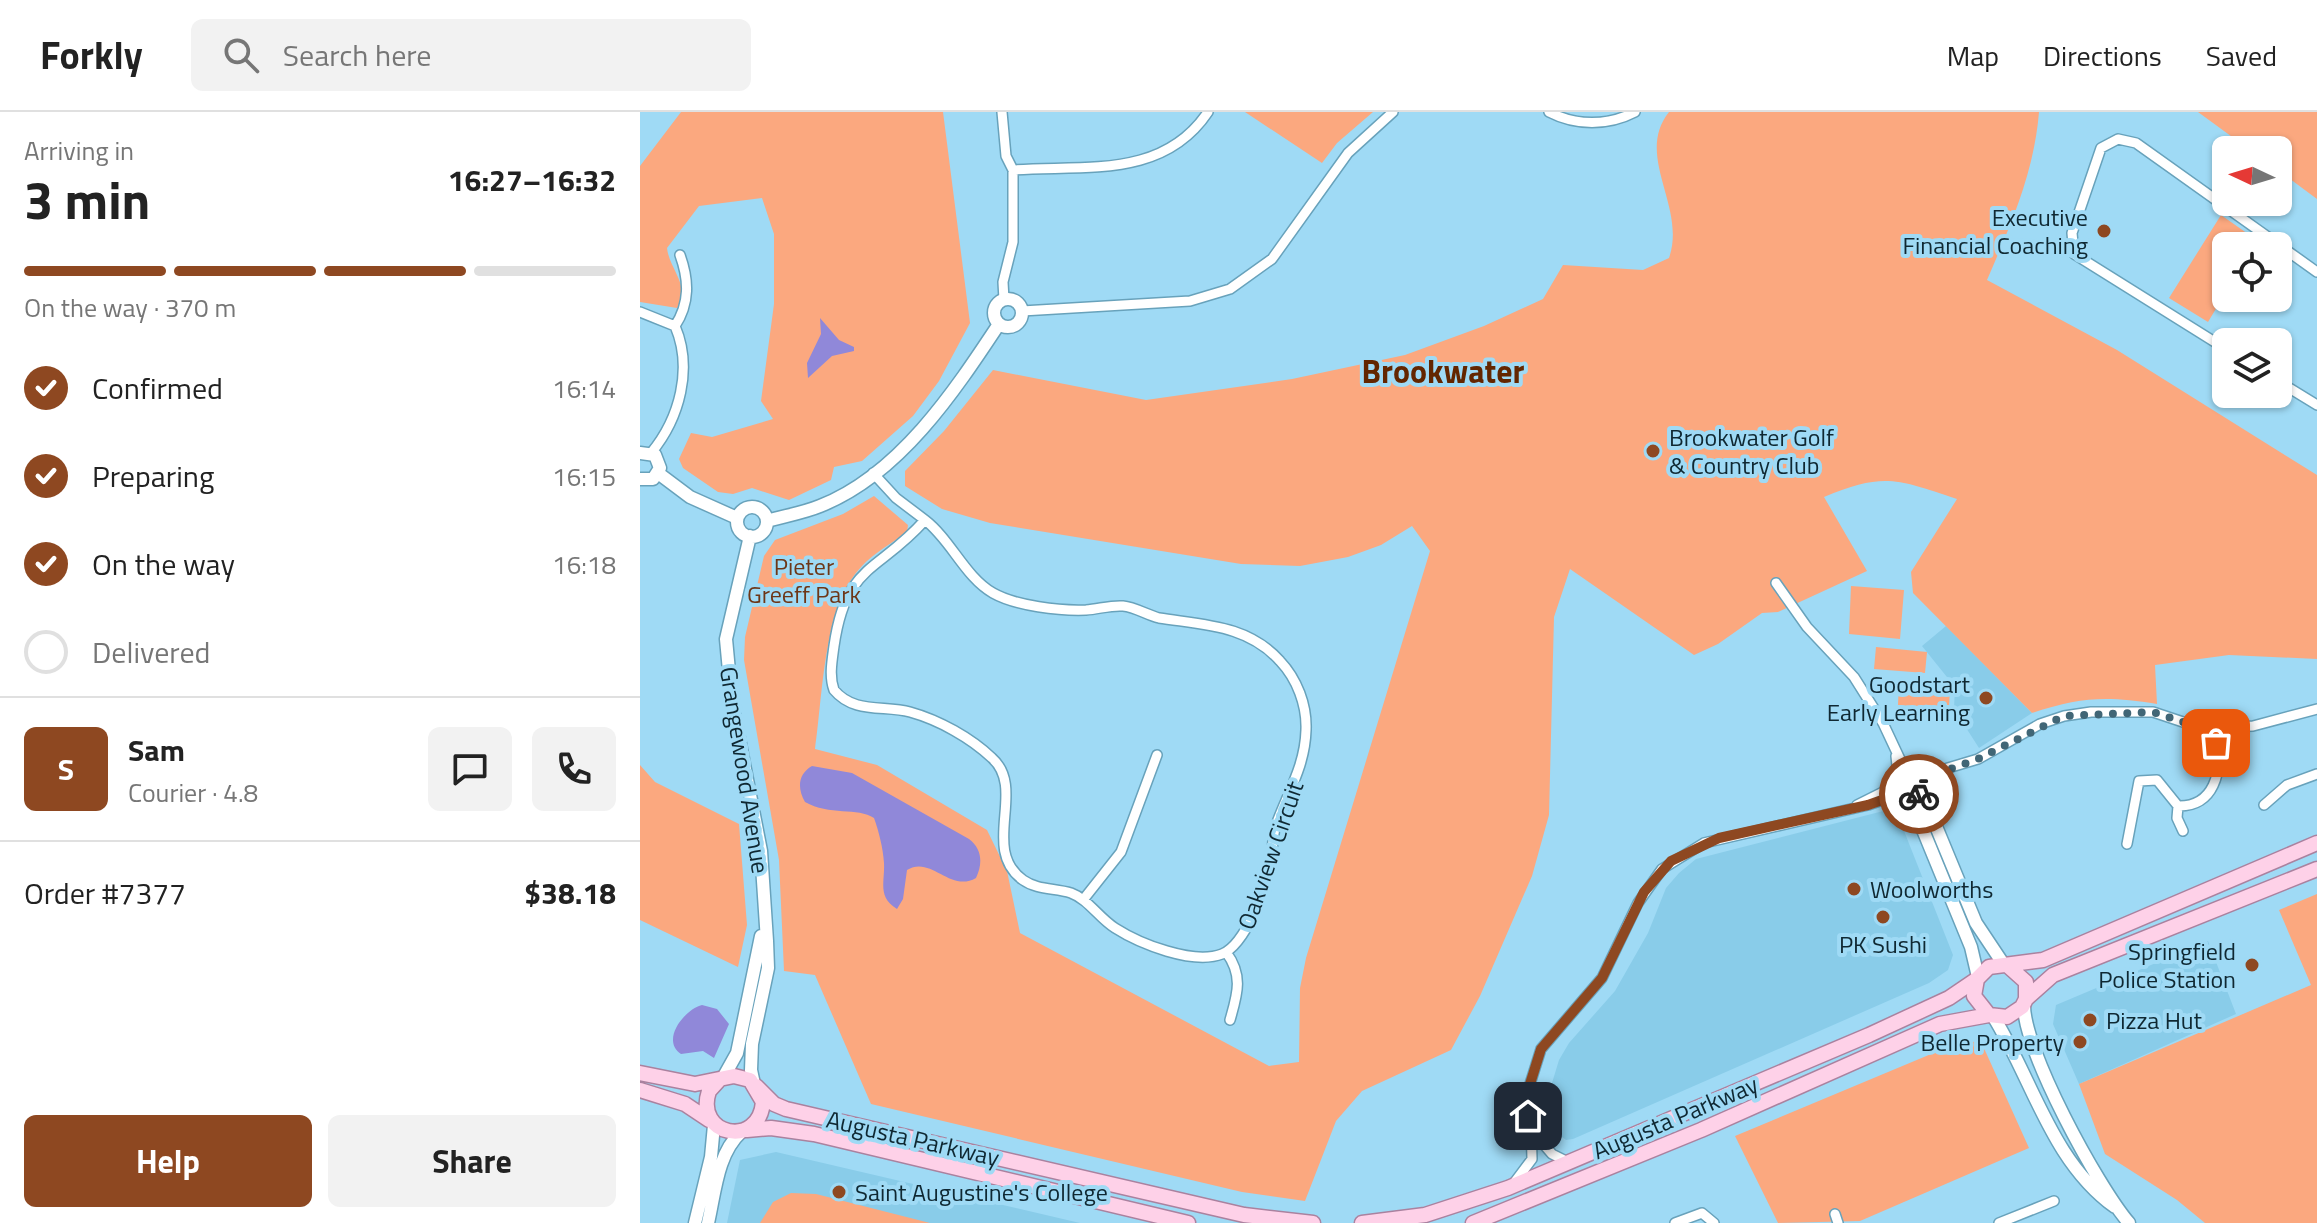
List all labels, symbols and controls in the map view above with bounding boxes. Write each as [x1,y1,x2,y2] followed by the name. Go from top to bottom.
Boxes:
[191,19,751,91] search box
[40,26,143,84] text: Forkly
[283,32,432,78] text: Search here
[219,33,263,77] icon: search
[1947,34,1999,77] text: Map
[2043,34,2162,77] text: Directions
[2206,34,2277,77] text: Saved
[24,131,134,170] text: Arriving in
[2212,136,2292,216] north arrow
[2212,136,2292,408] map controls
[448,157,616,203] text: 16:27–16:32
[24,160,150,239] text: 3 min
[1902,199,2088,263] place label: Executive Financial Coaching
[2095,222,2113,240] marker: Executive Financial Coaching
[2212,232,2292,312] button: locate
[24,288,236,327] text: On the way · 370 m
[2212,328,2292,408] button: layers
[1362,347,1525,395] district label: Brookwater
[92,365,223,411] text: Confirmed
[24,366,68,410] icon: check
[552,369,616,408] text: 16:14
[1669,419,1834,483] place label: Brookwater Golf & Country Club
[1644,442,1662,460] marker: Brookwater Golf & Country Club
[92,453,214,499] text: Preparing
[24,454,68,498] icon: check
[552,457,616,496] text: 16:15
[92,541,235,587] text: On the way
[24,542,68,586] icon: check
[552,545,616,584] text: 16:18
[747,548,862,612] park label: Pieter Greeff Park
[92,629,210,675] text: Delivered
[711,664,779,876] street label: Grangewood Avenue
[1827,666,1971,730] place label: Goodstart Early Learning
[1977,689,1995,707] marker: Goodstart Early Learning
[2182,709,2250,777] pin
[2194,721,2238,765] icon: bag
[128,727,185,773] text: Sam
[428,727,512,811] button: chat
[532,727,616,811] button: phone
[58,746,74,792] text: S
[1879,754,1959,834] courier
[1897,772,1941,816] icon: bike
[128,773,258,812] text: Courier · 4.8
[1228,775,1312,934] street label: Oakview Circuit
[24,870,186,916] text: Order #7377
[524,870,616,916] text: $38.18
[1870,871,1993,907] place label: Woolworths
[1845,880,1863,898] marker: Woolworths
[1874,908,1892,926] marker: PK Sushi
[1839,926,1927,962] place label: PK Sushi
[2098,933,2236,997] place label: Springfield Police Station
[2243,956,2261,974] marker: Springfield Police Station
[2106,1002,2203,1038] place label: Pizza Hut
[2081,1011,2099,1029] marker: Pizza Hut
[1921,1024,2064,1060] place label: Belle Property
[2071,1033,2089,1051] marker: Belle Property
[1587,1066,1764,1168] street label: Augusta Parkway
[1494,1082,1562,1150] pin
[1506,1094,1550,1138] icon: home
[823,1101,1003,1175] street label: Augusta Parkway
[24,1115,312,1207] button: Help
[328,1115,616,1207] button: Share
[855,1174,1108,1210] place label: Saint Augustine's College
[830,1183,848,1201] marker: Saint Augustine's College

